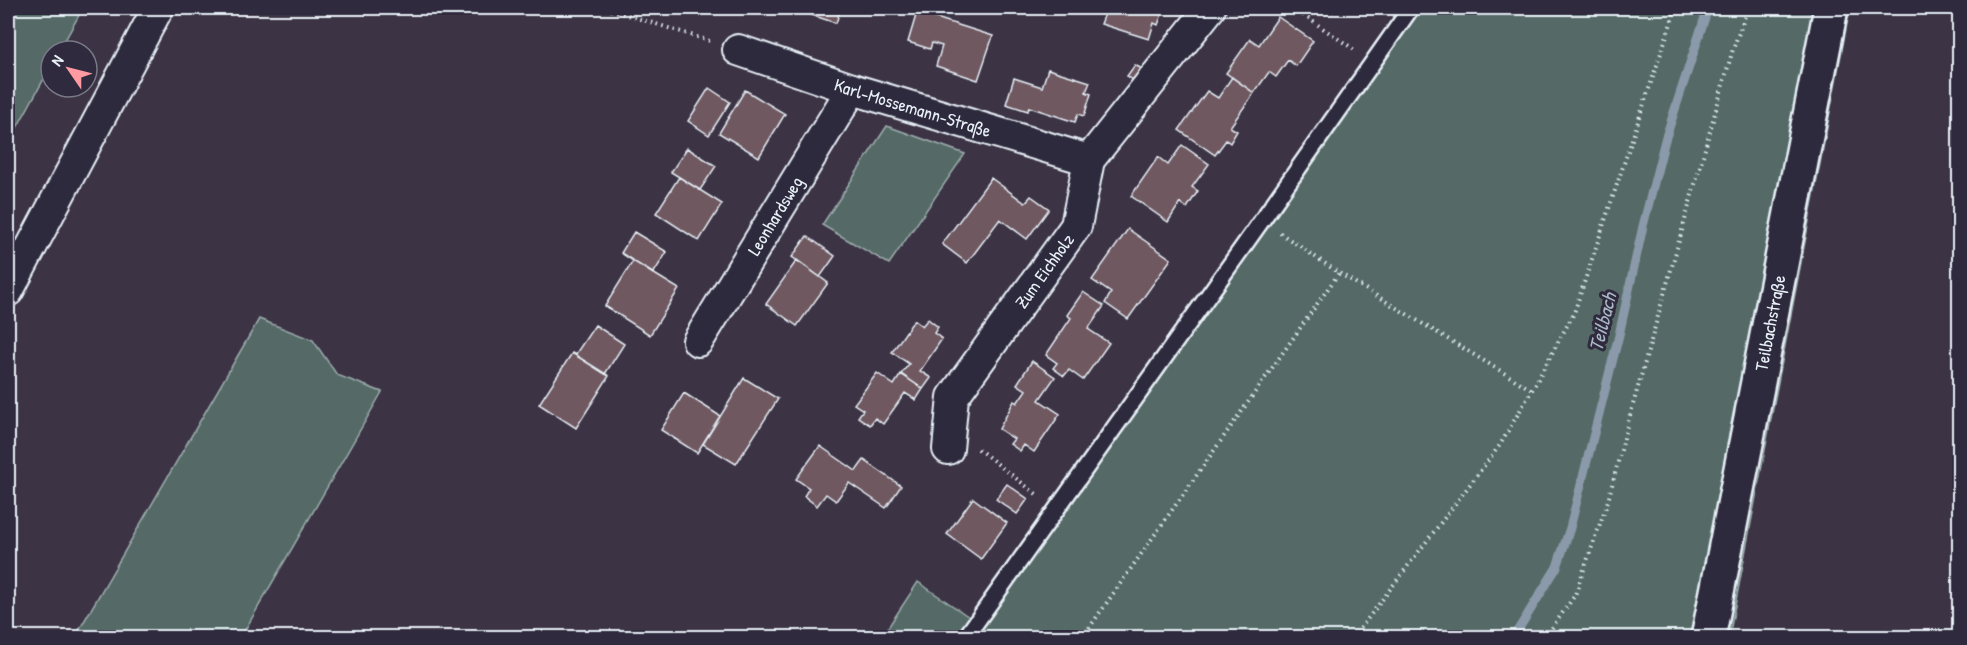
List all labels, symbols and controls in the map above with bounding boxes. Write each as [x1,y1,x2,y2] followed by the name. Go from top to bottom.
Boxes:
[39,39,99,99] north arrow
[45,50,68,70] text: N
[831,71,994,143] street label: Karl-Mossemann-Straße
[741,171,808,260] street label: Leonhardsweg
[1009,228,1080,313] street label: Zum Eichholz
[1748,273,1791,373] street label: Teilbachstraße
[1582,288,1623,354] water label: Teilbach

